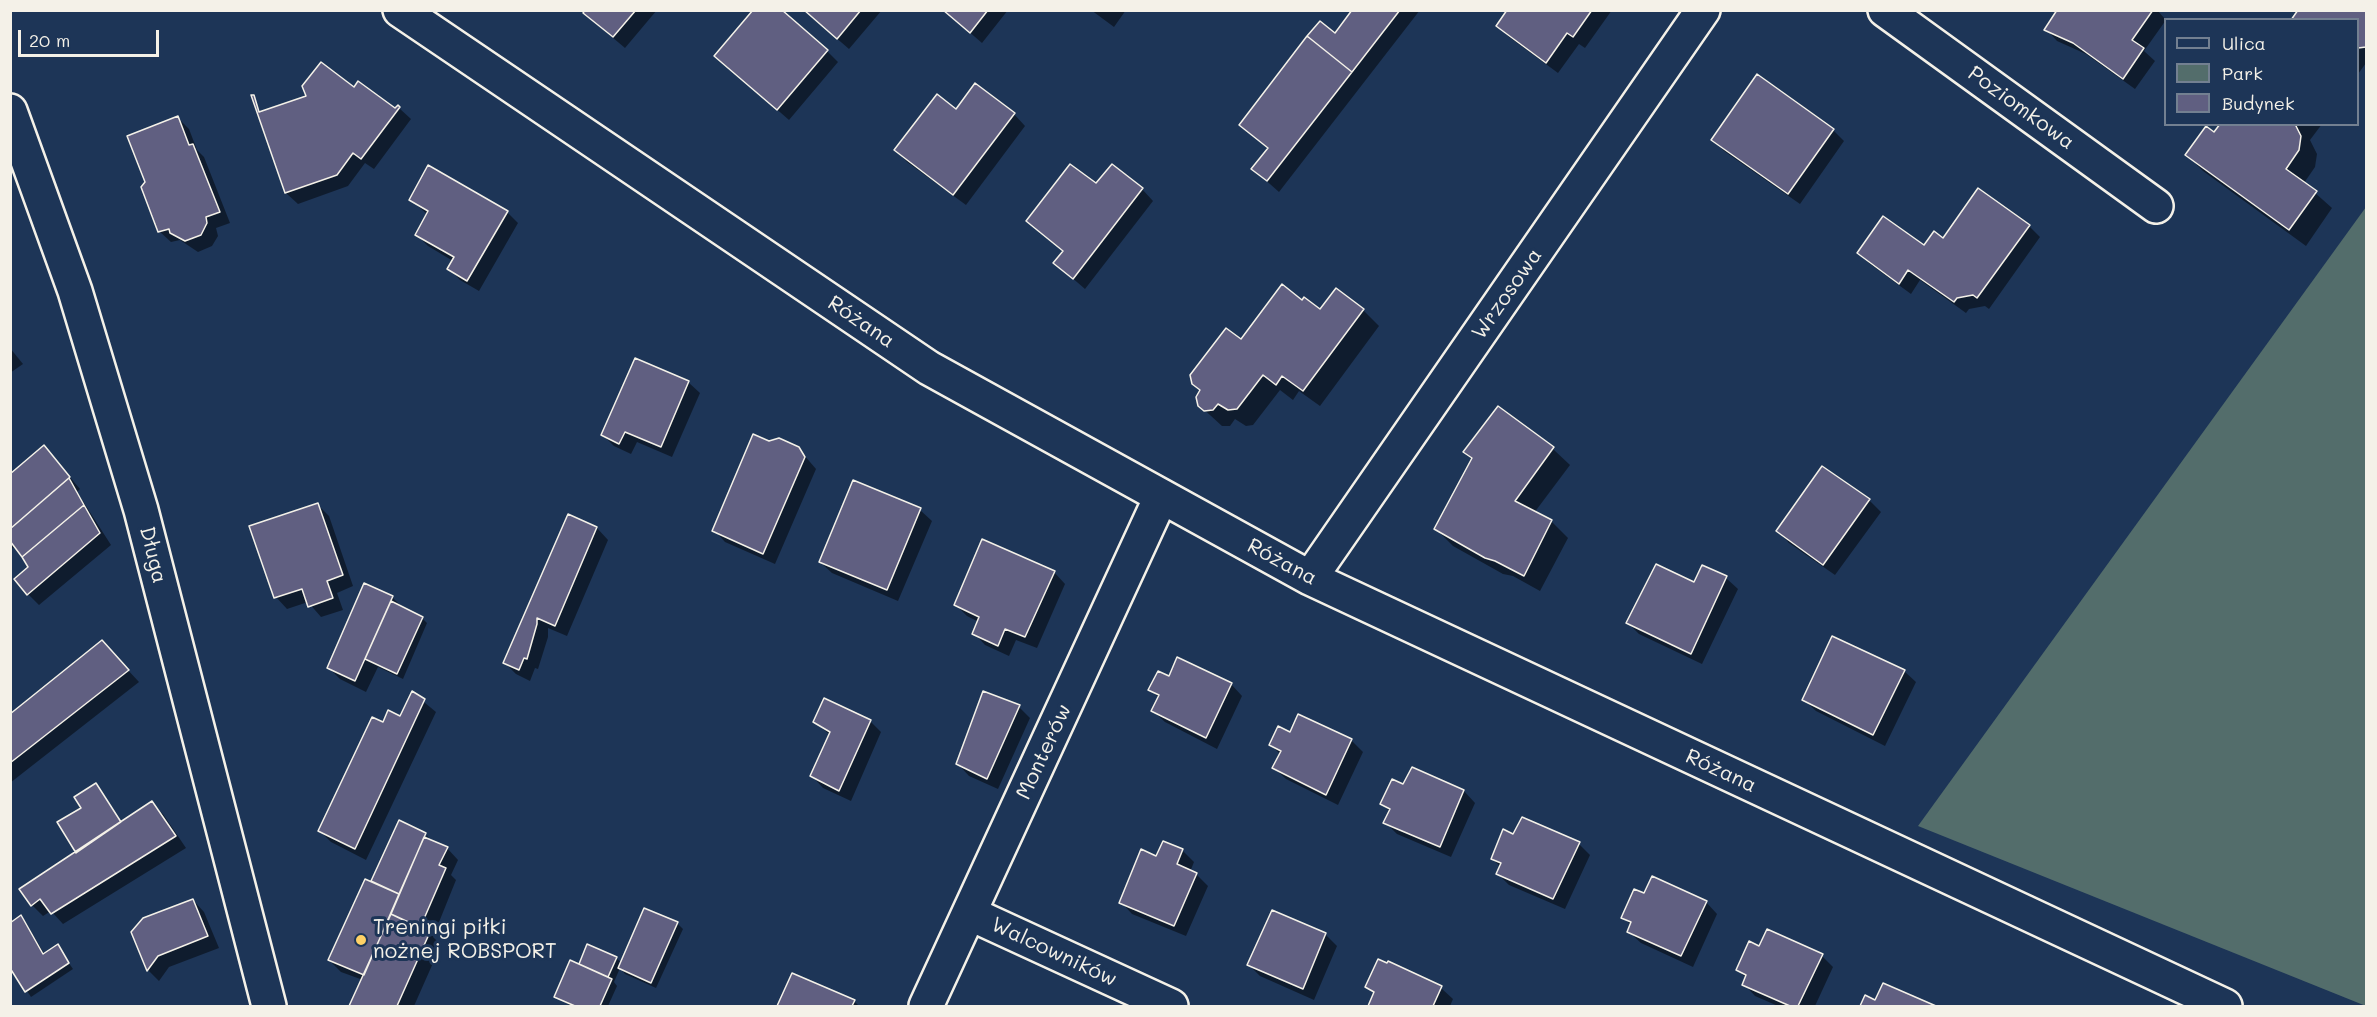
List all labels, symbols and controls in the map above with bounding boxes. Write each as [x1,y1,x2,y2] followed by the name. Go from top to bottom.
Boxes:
[21,18,162,56] scale bar
[2164,18,2359,126] legend
[29,28,70,52] text: 20 m
[2222,31,2266,55] text: Ulica
[1963,61,2079,155] street label: Poziomkowa
[2222,61,2263,85] text: Park
[2222,91,2295,115] text: Budynek
[1467,244,1547,344] street label: Wrzosowa
[823,290,899,354] street label: Różana
[134,524,172,586] street label: Długa
[1243,533,1321,591] street label: Różana
[1011,700,1077,804] street label: Monterów
[1682,744,1760,798] street label: Różana
[987,912,1121,992] street label: Walcowników
[373,915,557,965] place label: Treningi piłki nożnej ROBSPORT
[354,933,368,947] marker: Treningi piłki nożnej ROBSPORT

